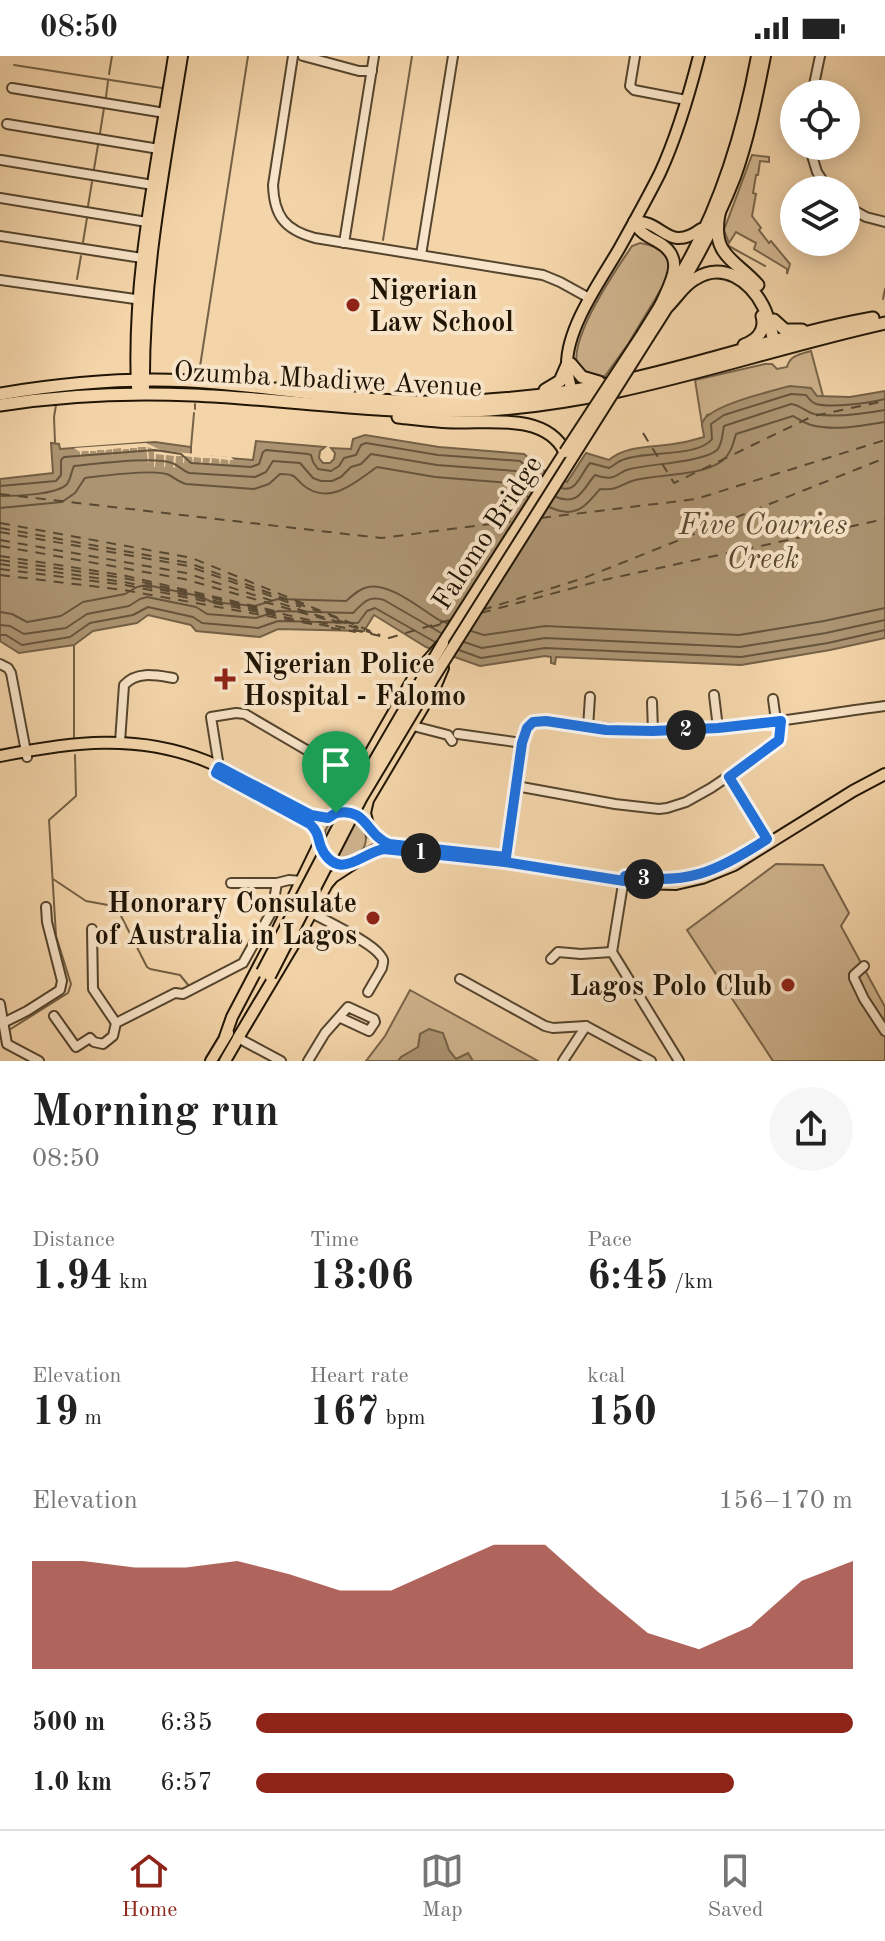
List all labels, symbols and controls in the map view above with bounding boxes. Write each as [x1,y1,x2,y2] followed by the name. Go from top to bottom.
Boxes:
[40,13,118,43] text: 08:50
[780,80,860,256] map controls
[780,80,860,160] button: locate
[780,176,860,256] button: layers
[369,278,514,338] place label: Nigerian Law School
[344,296,362,314] marker: Nigerian Law School
[173,359,483,403] street label: Ozumba Mbadiwe Avenue
[428,452,549,616] street label: Falomo Bridge
[678,511,847,575] water label: Five Cowries Creek
[243,652,466,712] place label: Nigerian Police Hospital - Falomo
[214,668,236,690] marker: Nigerian Police Hospital - Falomo
[666,710,706,750] pin: 2
[680,719,692,741] text: 2
[302,731,370,813] pin
[314,743,358,787] icon: arrive
[401,833,441,873] pin: 1
[415,842,427,864] text: 1
[624,859,664,899] pin: 3
[638,868,650,890] text: 3
[95,891,357,951] place label: Honorary Consulate of Australia in Lagos
[364,909,382,927] marker: Honorary Consulate of Australia in Lagos
[569,974,772,1002] place label: Lagos Polo Club
[779,976,797,994] marker: Lagos Polo Club
[769,1087,853,1171] button: share
[32,1091,279,1135] text: Morning run
[32,1146,100,1172] text: 08:50
[32,1229,115,1251] text: Distance
[310,1229,359,1251] text: Time
[587,1229,632,1251] text: Pace
[32,1258,113,1298] text: 1.94
[310,1258,414,1298] text: 13:06
[587,1258,668,1298] text: 6:45
[113,1271,148,1293] text: km
[668,1271,713,1293] text: /km
[32,1365,122,1387] text: Elevation
[310,1365,409,1387] text: Heart rate
[587,1365,625,1387] text: kcal
[32,1394,78,1434] text: 19
[310,1394,379,1434] text: 167
[587,1394,657,1434] text: 150
[78,1407,102,1429] text: m
[379,1407,426,1429] text: bpm
[32,1488,138,1514] text: Elevation
[718,1488,853,1514] text: 156–170 m
[32,1710,105,1736] text: 500 m
[160,1710,213,1736] text: 6:35
[32,1770,112,1796] text: 1.0 km
[160,1770,213,1796] text: 6:57
[122,1849,177,1924] tab: Home
[420,1849,464,1924] tab: Map
[707,1849,763,1924] tab: Saved

